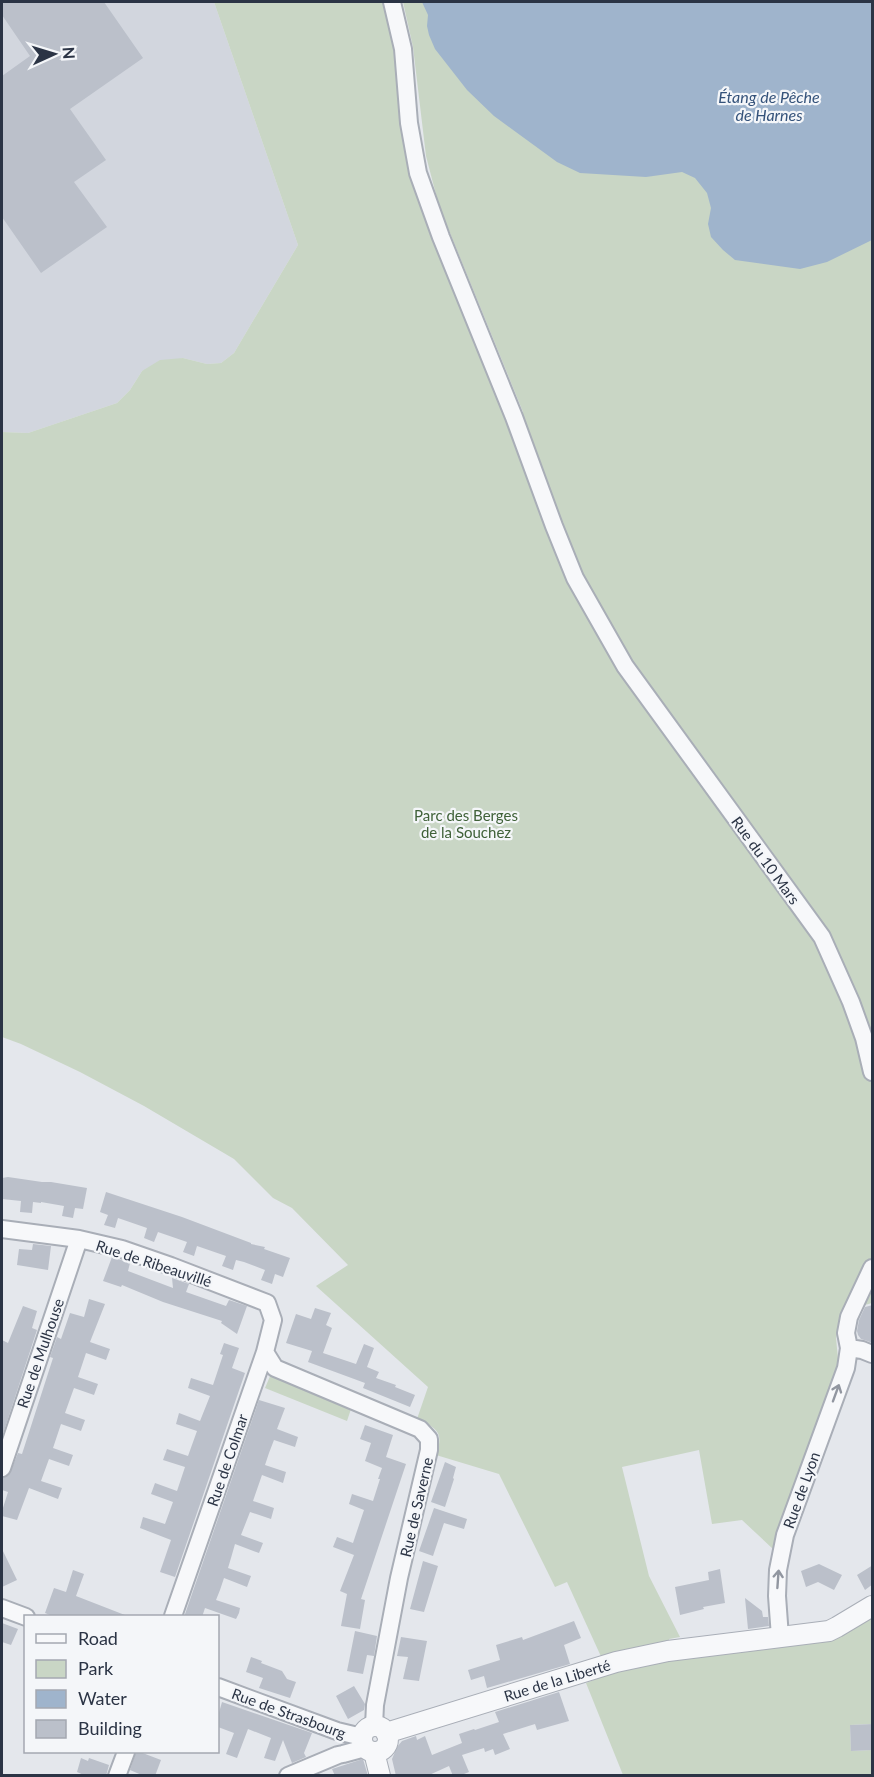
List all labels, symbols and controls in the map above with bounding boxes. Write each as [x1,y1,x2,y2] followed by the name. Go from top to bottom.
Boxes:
[24,24,84,84] north arrow
[60,46,79,60] text: N
[718,87,820,124] water label: Étang de Pêche de Harnes
[414,806,518,841] park label: Parc des Berges de la Souchez
[728,813,804,907] street label: Rue du 10 Mars
[94,1236,214,1290] street label: Rue de Ribeauvillé
[13,1296,67,1410] street label: Rue de Mulhouse
[832,1385,843,1403] one-way arrow
[203,1411,251,1509] street label: Rue de Colmar
[779,1449,823,1531] street label: Rue de Lyon
[396,1455,436,1559] street label: Rue de Saverne
[772,1569,783,1589] one-way arrow
[24,1615,219,1753] legend
[78,1627,118,1649] text: Road
[502,1655,613,1705] street label: Rue de la Liberté
[78,1657,114,1679] text: Park
[229,1684,349,1742] street label: Rue de Strasbourg
[78,1687,127,1709] text: Water
[78,1717,142,1739] text: Building

